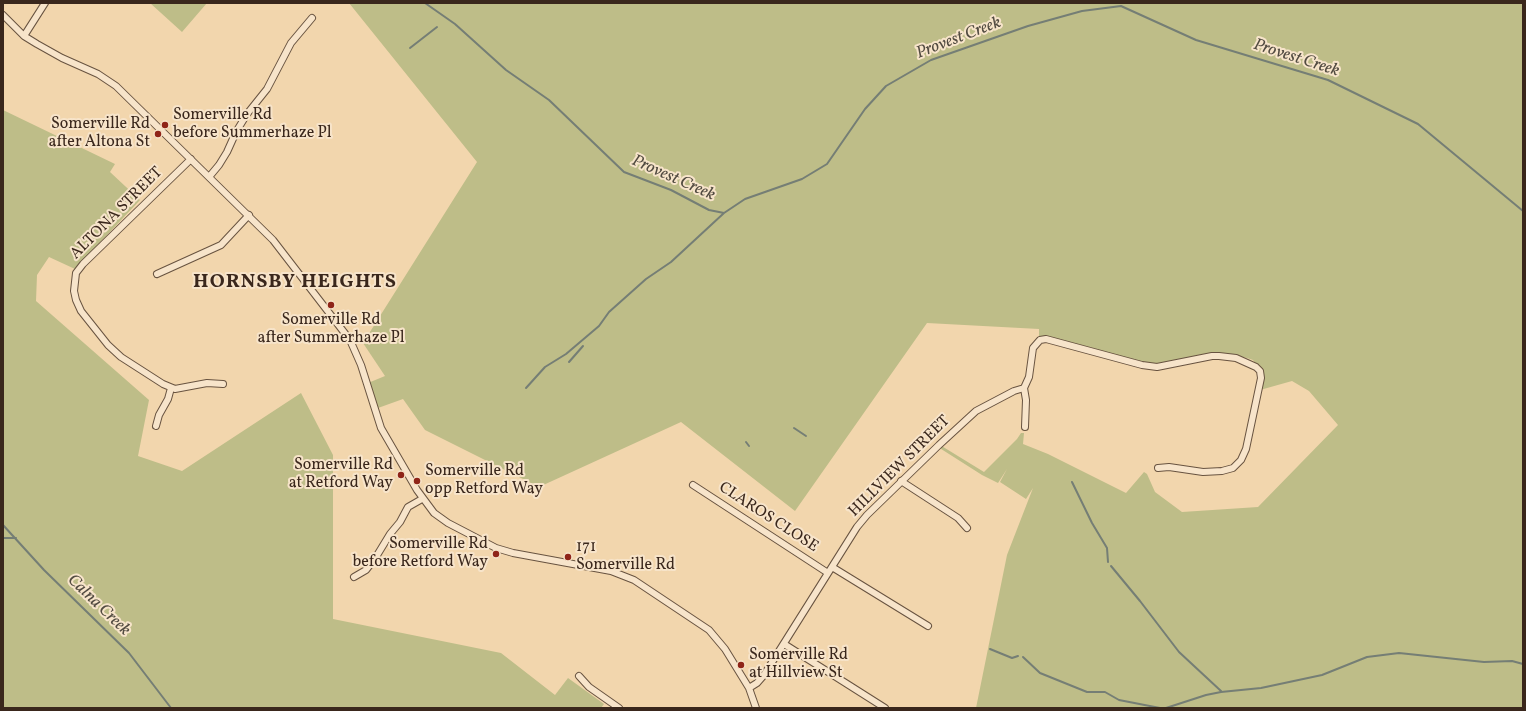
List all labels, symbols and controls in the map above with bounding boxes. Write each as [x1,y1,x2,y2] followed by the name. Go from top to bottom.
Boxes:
[914,14,1004,64] water label: Provest Creek
[1250,36,1342,82] water label: Provest Creek
[173,106,332,144] place label: Somerville Rd before Summerhaze Pl
[48,115,150,153] place label: Somerville Rd after Altona St
[160,120,170,130] marker: Somerville Rd before Summerhaze Pl
[153,129,163,139] marker: Somerville Rd after Altona St
[628,152,718,206] water label: Provest Creek
[67,164,167,264] street label: ALTONA STREET
[193,271,397,295] district label: HORNSBY HEIGHTS
[326,300,336,310] marker: Somerville Rd after Summerhaze Pl
[257,311,405,349] place label: Somerville Rd after Summerhaze Pl
[845,412,955,522] street label: HILLVIEW STREET
[289,456,393,494] place label: Somerville Rd at Retford Way
[425,462,543,500] place label: Somerville Rd opp Retford Way
[396,470,406,480] marker: Somerville Rd at Retford Way
[412,476,422,486] marker: Somerville Rd opp Retford Way
[715,479,821,557] street label: CLAROS CLOSE
[352,535,488,573] place label: Somerville Rd before Retford Way
[576,538,675,576] place label: 171 Somerville Rd
[491,549,501,559] marker: Somerville Rd before Retford Way
[563,552,573,562] marker: 171 Somerville Rd
[62,571,134,641] water label: Calna Creek
[749,646,848,684] place label: Somerville Rd at Hillview St
[736,660,746,670] marker: Somerville Rd at Hillview St

